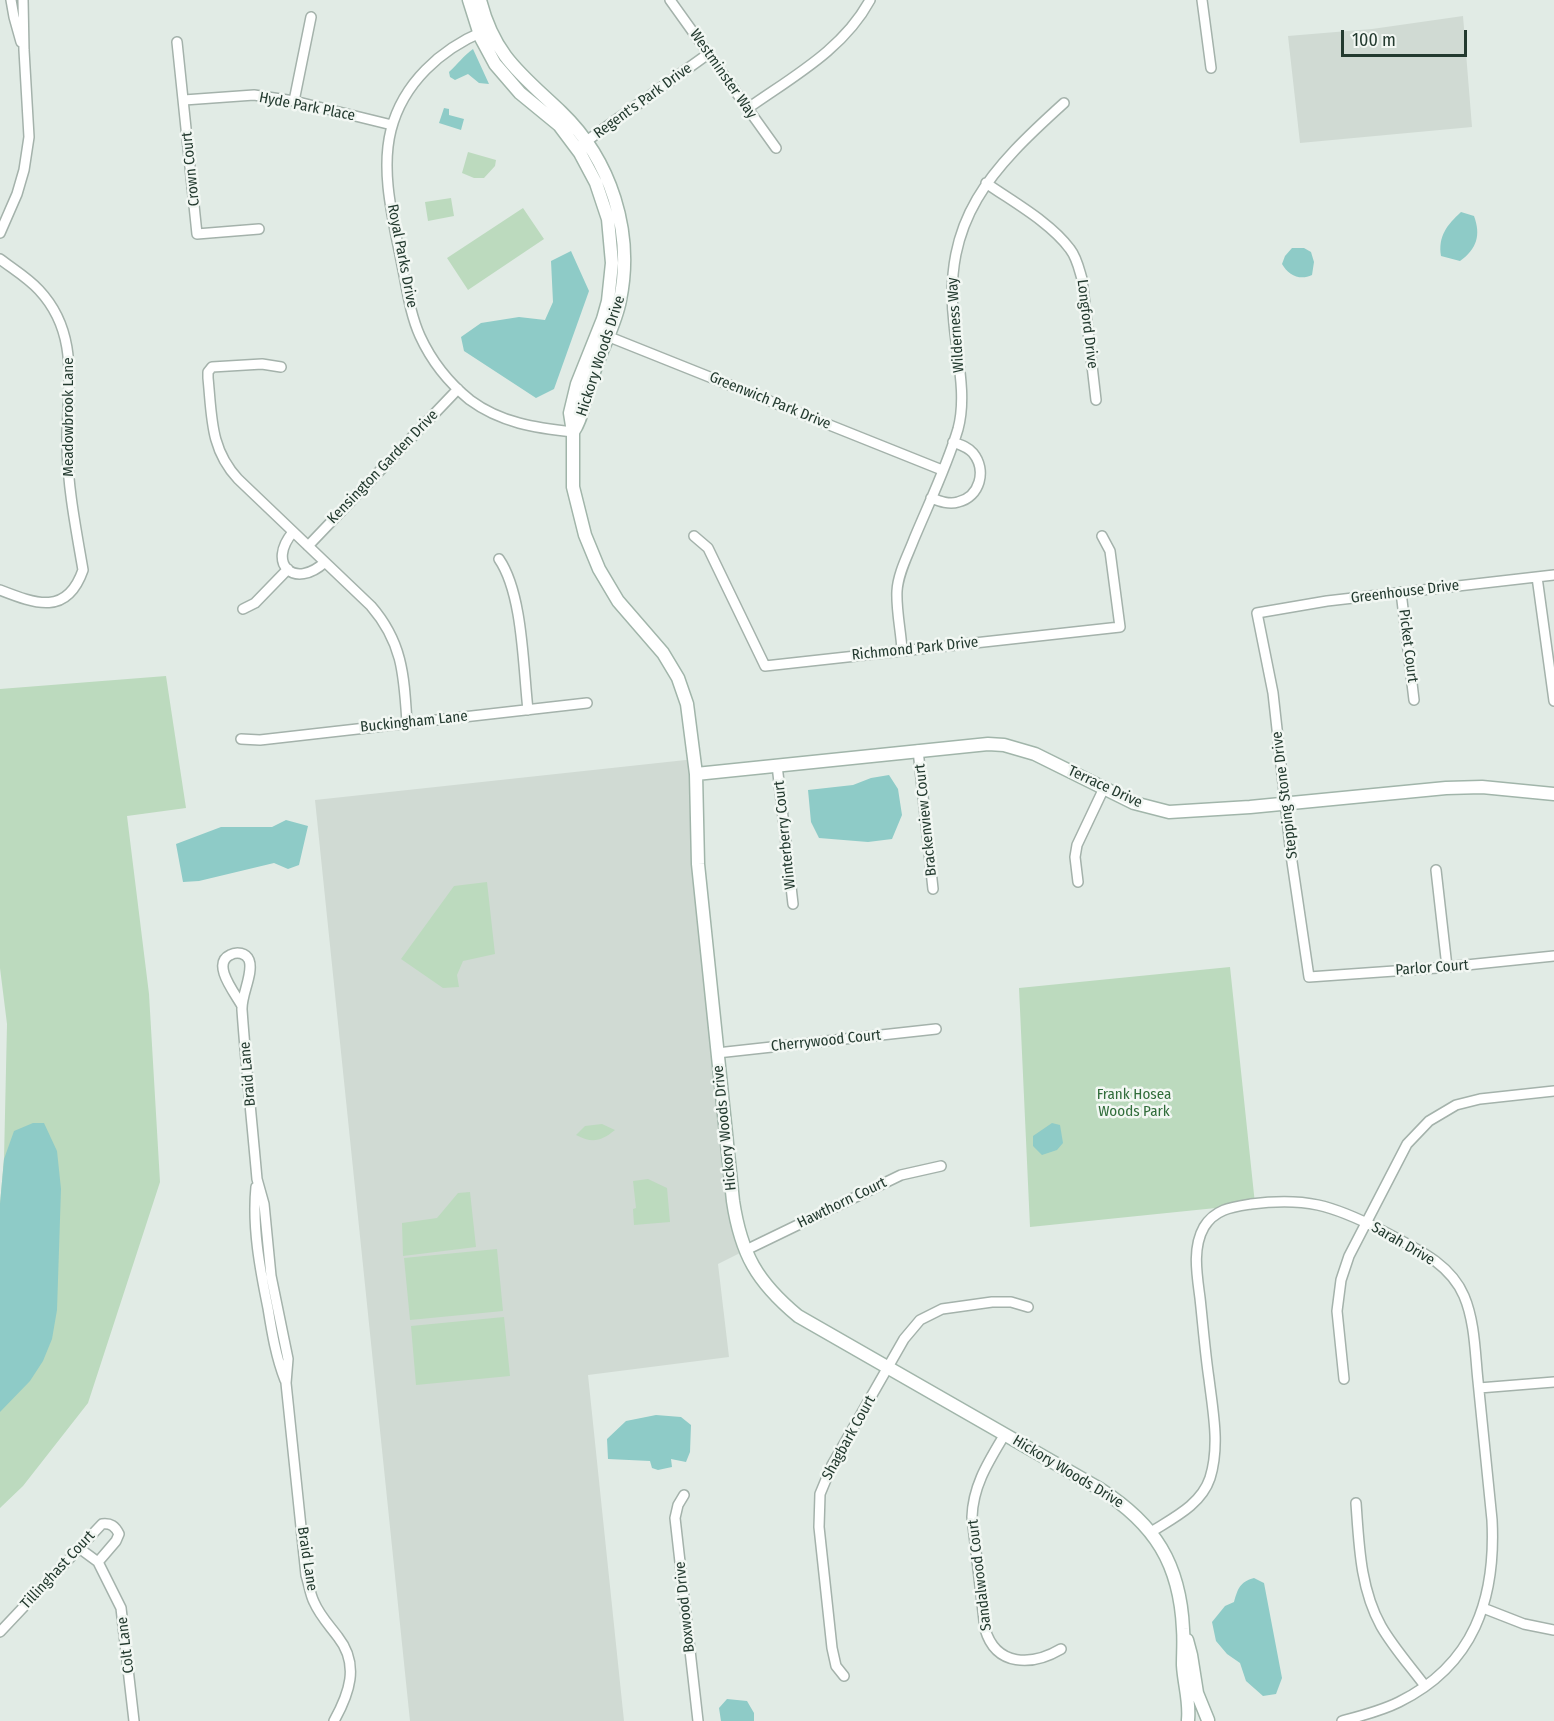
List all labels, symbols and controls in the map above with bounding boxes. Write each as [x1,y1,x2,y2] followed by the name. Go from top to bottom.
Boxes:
[1344,18,1470,56] scale bar
[686,26,760,122] street label: Westminster Way
[1352,29,1396,51] text: 100 m
[590,59,696,143] street label: Regent's Park Drive
[258,89,356,125] street label: Hyde Park Place
[178,131,204,207] street label: Crown Court
[383,203,421,309] street label: Royal Parks Drive
[944,277,968,373] street label: Wilderness Way
[1073,278,1101,370] street label: Longford Drive
[573,293,629,419] street label: Hickory Woods Drive
[60,357,78,477] street label: Meadowbrook Lane
[707,368,833,434] street label: Greenwich Park Drive
[324,406,442,528] street label: Kensington Garden Drive
[1350,576,1460,608] street label: Greenhouse Drive
[1395,608,1421,684] street label: Picket Court
[851,633,979,665] street label: Richmond Park Drive
[359,707,469,737] street label: Buckingham Lane
[1268,730,1302,860] street label: Stepping Stone Drive
[1065,762,1145,812] street label: Terrace Drive
[911,763,941,877] street label: Brackenview Court
[770,780,800,890] street label: Winterberry Court
[1395,956,1469,980] street label: Parlor Court
[770,1026,882,1056] street label: Cherrywood Court
[236,1041,260,1107] street label: Braid Lane
[709,1064,741,1192] street label: Hickory Woods Drive
[1097,1086,1171,1121] park label: Frank Hosea Woods Park
[795,1174,889,1232] street label: Hawthorn Court
[1368,1219,1438,1269] street label: Sarah Drive
[818,1393,880,1483] street label: Shagbark Court
[1009,1432,1127,1512] street label: Hickory Woods Drive
[964,1518,996,1632] street label: Sandalwood Court
[293,1526,321,1592] street label: Braid Lane
[17,1527,99,1613] street label: Tillinghast Court
[671,1561,699,1653] street label: Boxwood Drive
[114,1616,138,1674] street label: Colt Lane

